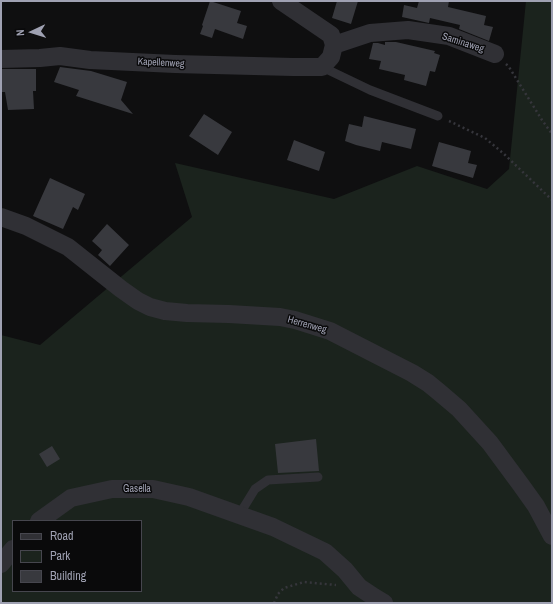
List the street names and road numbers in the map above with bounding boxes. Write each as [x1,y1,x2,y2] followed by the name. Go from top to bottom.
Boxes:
[441,31,485,55] street label: Saminaweg
[137,56,185,70] street label: Kapellenweg
[286,314,328,336] street label: Herrenweg
[123,483,151,495] street label: Gasella

